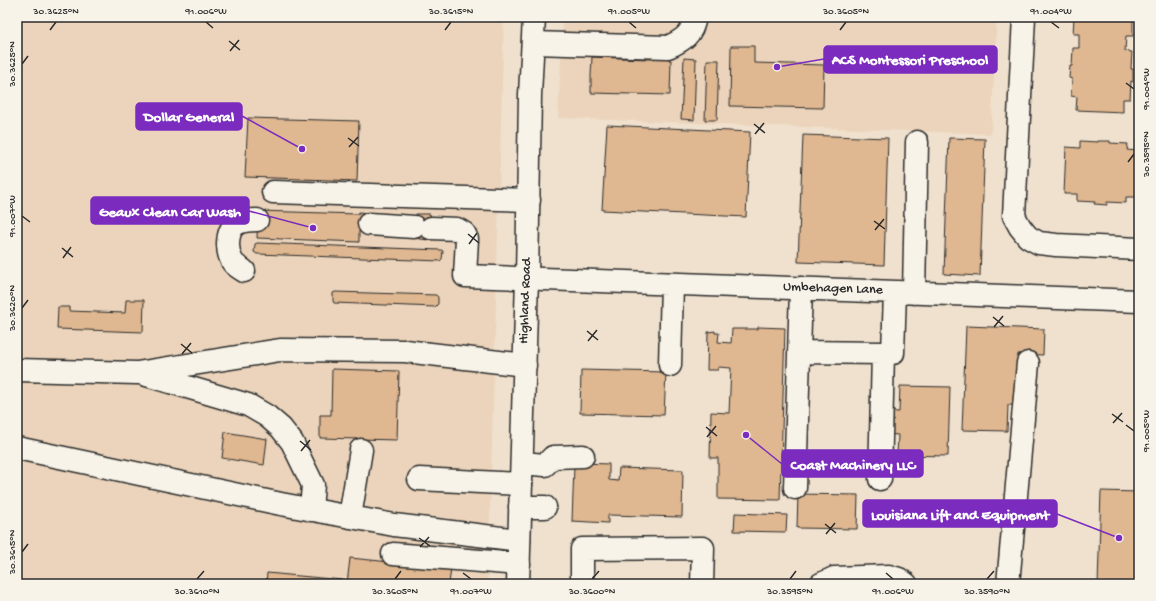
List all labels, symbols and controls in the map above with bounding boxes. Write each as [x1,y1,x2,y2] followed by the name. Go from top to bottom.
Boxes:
[32,6,79,18] text: 30.3625°N
[184,6,227,18] text: 91.006°W
[428,6,474,18] text: 30.3615°N
[607,6,650,18] text: 91.005°W
[822,6,870,18] text: 30.3605°N
[1029,6,1072,18] text: 91.004°W
[7,41,19,88] text: 30.3625°N
[824,46,997,73] callout: ACS Montessori Preschool
[831,52,989,70] text: ACS Montessori Preschool
[1141,68,1153,111] text: 91.004°W
[136,103,242,130] callout: Dollar General
[142,109,235,127] text: Dollar General
[1141,131,1153,178] text: 30.3595°N
[7,195,19,238] text: 91.007°W
[91,197,249,224] callout: Geaux Clean Car Wash
[99,204,241,222] text: Geaux Clean Car Wash
[516,256,536,344] street label: Highland Road
[783,279,884,299] street label: Umbehagen Lane
[7,285,19,332] text: 30.3620°N
[1141,410,1153,453] text: 91.005°W
[782,450,923,477] callout: Coast Machinery LLC
[790,457,917,475] text: Coast Machinery LLC
[863,500,1057,527] callout: Louisiana Lift and Equipment
[871,507,1051,525] text: Louisiana Lift and Equipment
[7,529,19,575] text: 30.3615°N
[173,586,220,598] text: 30.3610°N
[371,586,419,598] text: 30.3605°N
[449,586,492,598] text: 91.007°W
[568,586,616,598] text: 30.3600°N
[766,586,813,598] text: 30.3595°N
[871,586,914,598] text: 91.006°W
[963,586,1011,598] text: 30.3590°N

